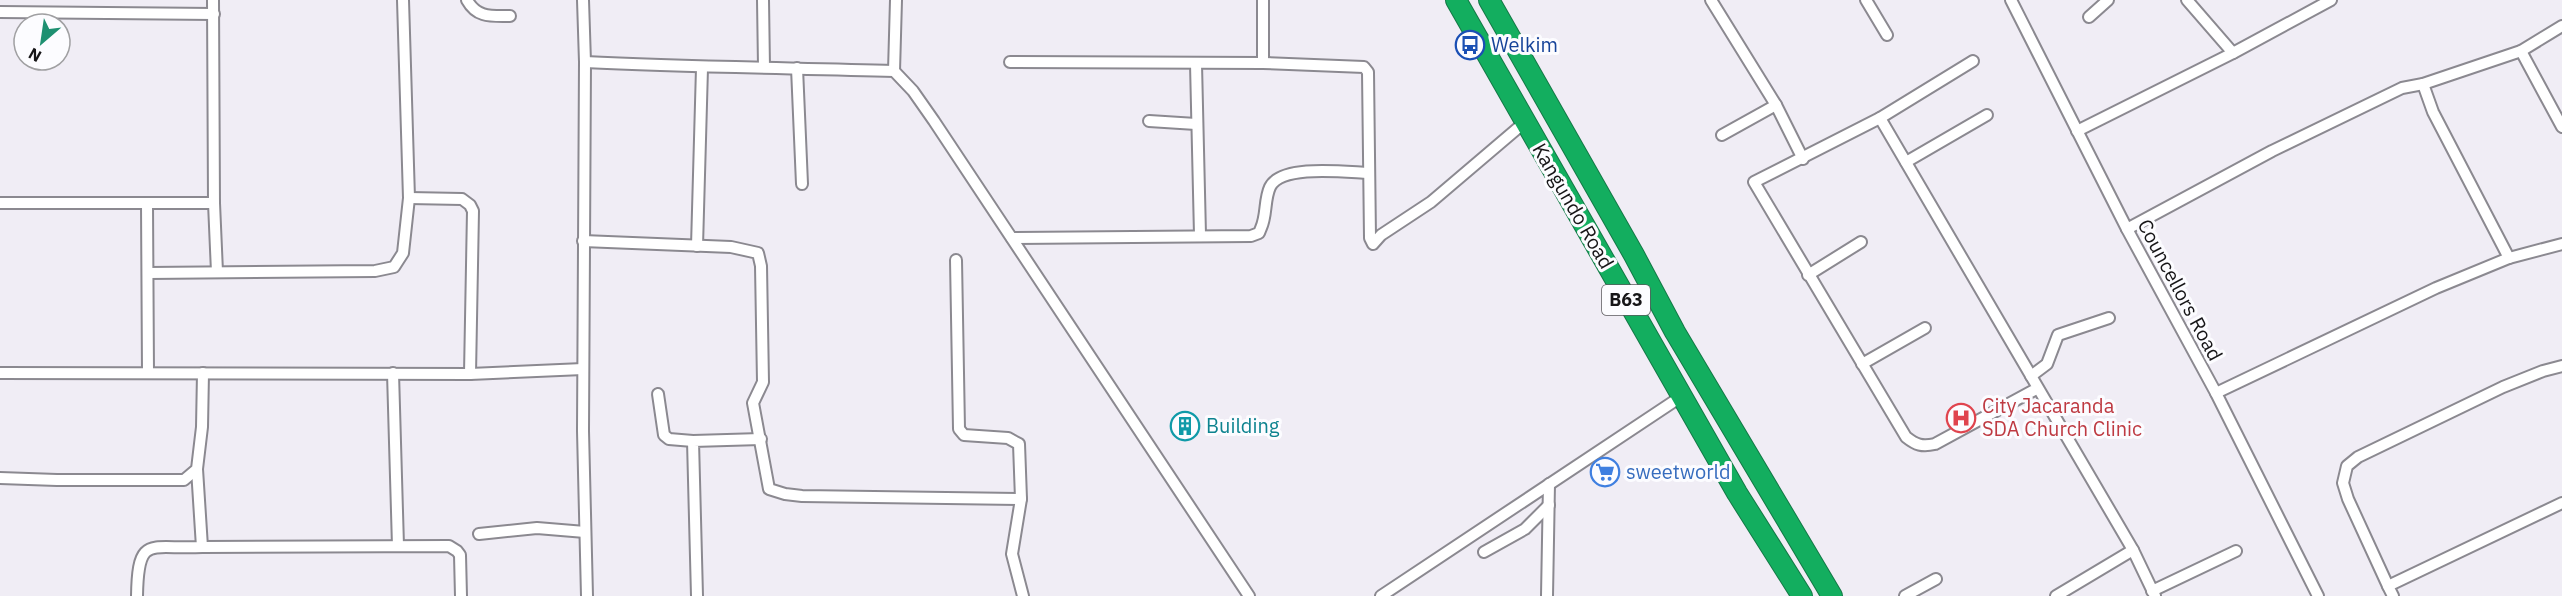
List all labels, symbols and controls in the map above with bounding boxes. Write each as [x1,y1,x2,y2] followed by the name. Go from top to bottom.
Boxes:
[12,12,72,72] north arrow
[1454,29,1486,61] bus stop icon: Welkim
[1491,31,1558,58] place label: Welkim
[25,44,45,67] text: N
[1526,138,1620,274] street label: Kangundo Road
[2132,214,2229,365] street label: Councellors Road
[1602,285,1650,315] road number: B63
[1982,392,2142,442] place label: City Jacaranda SDA Church Clinic
[1945,402,1977,434] hospital icon: City Jacaranda SDA Church Clinic
[1169,410,1201,442] building icon: Building
[1206,412,1280,439] place label: Building
[1589,456,1621,488] supermarket icon: sweetworld
[1626,458,1731,485] place label: sweetworld

